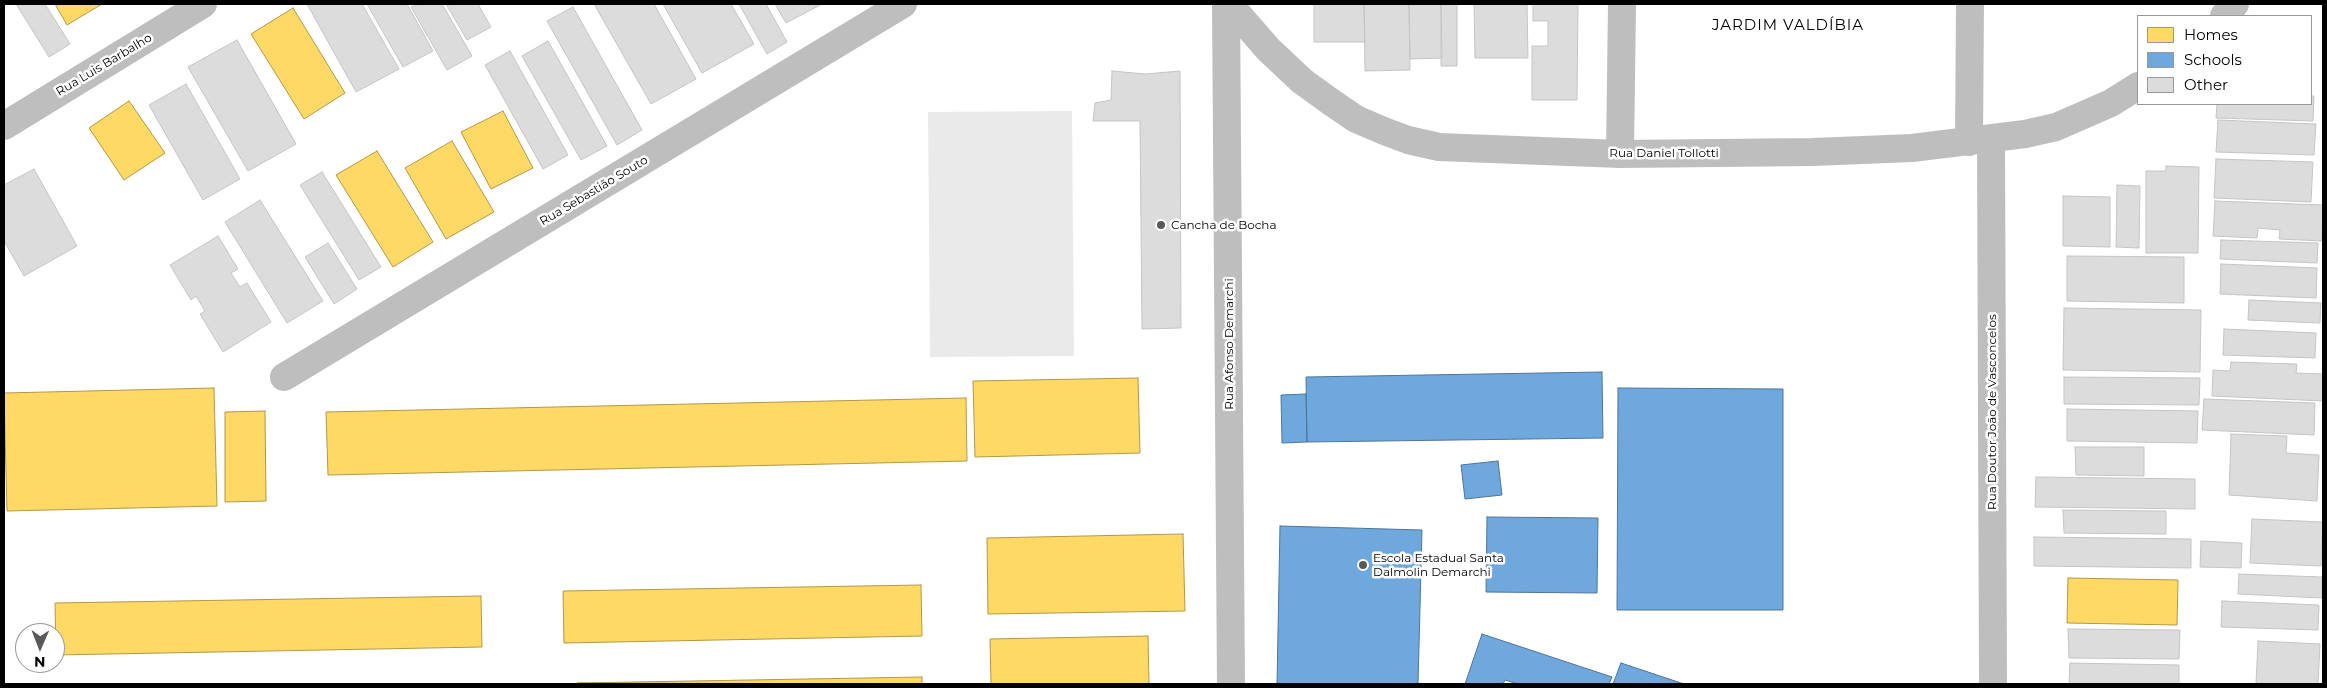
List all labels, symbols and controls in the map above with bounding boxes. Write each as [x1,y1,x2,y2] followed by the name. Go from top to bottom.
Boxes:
[2137,15,2312,105] legend
[1710,17,1866,35] district label: JARDIM VALDÍBIA
[2184,25,2238,44] text: Homes
[54,31,154,99] street label: Rua Luis Barbalho
[2184,50,2242,69] text: Schools
[2184,75,2228,94] text: Other
[1609,146,1719,160] street label: Rua Daniel Tollotti
[537,153,651,229] street label: Rua Sebastião Souto
[1171,218,1277,232] place label: Cancha de Bocha
[1155,219,1167,231] marker: Cancha de Bocha
[1222,278,1236,410] street label: Rua Afonso Demarchi
[1985,314,1999,510] street label: Rua Doutor João de Vasconcelos
[1373,551,1504,579] place label: Escola Estadual Santa Dalmolin Demarchi
[1357,559,1369,571] marker: Escola Estadual Santa Dalmolin Demarchi
[15,623,65,673] north arrow
[34,653,46,671] text: N

